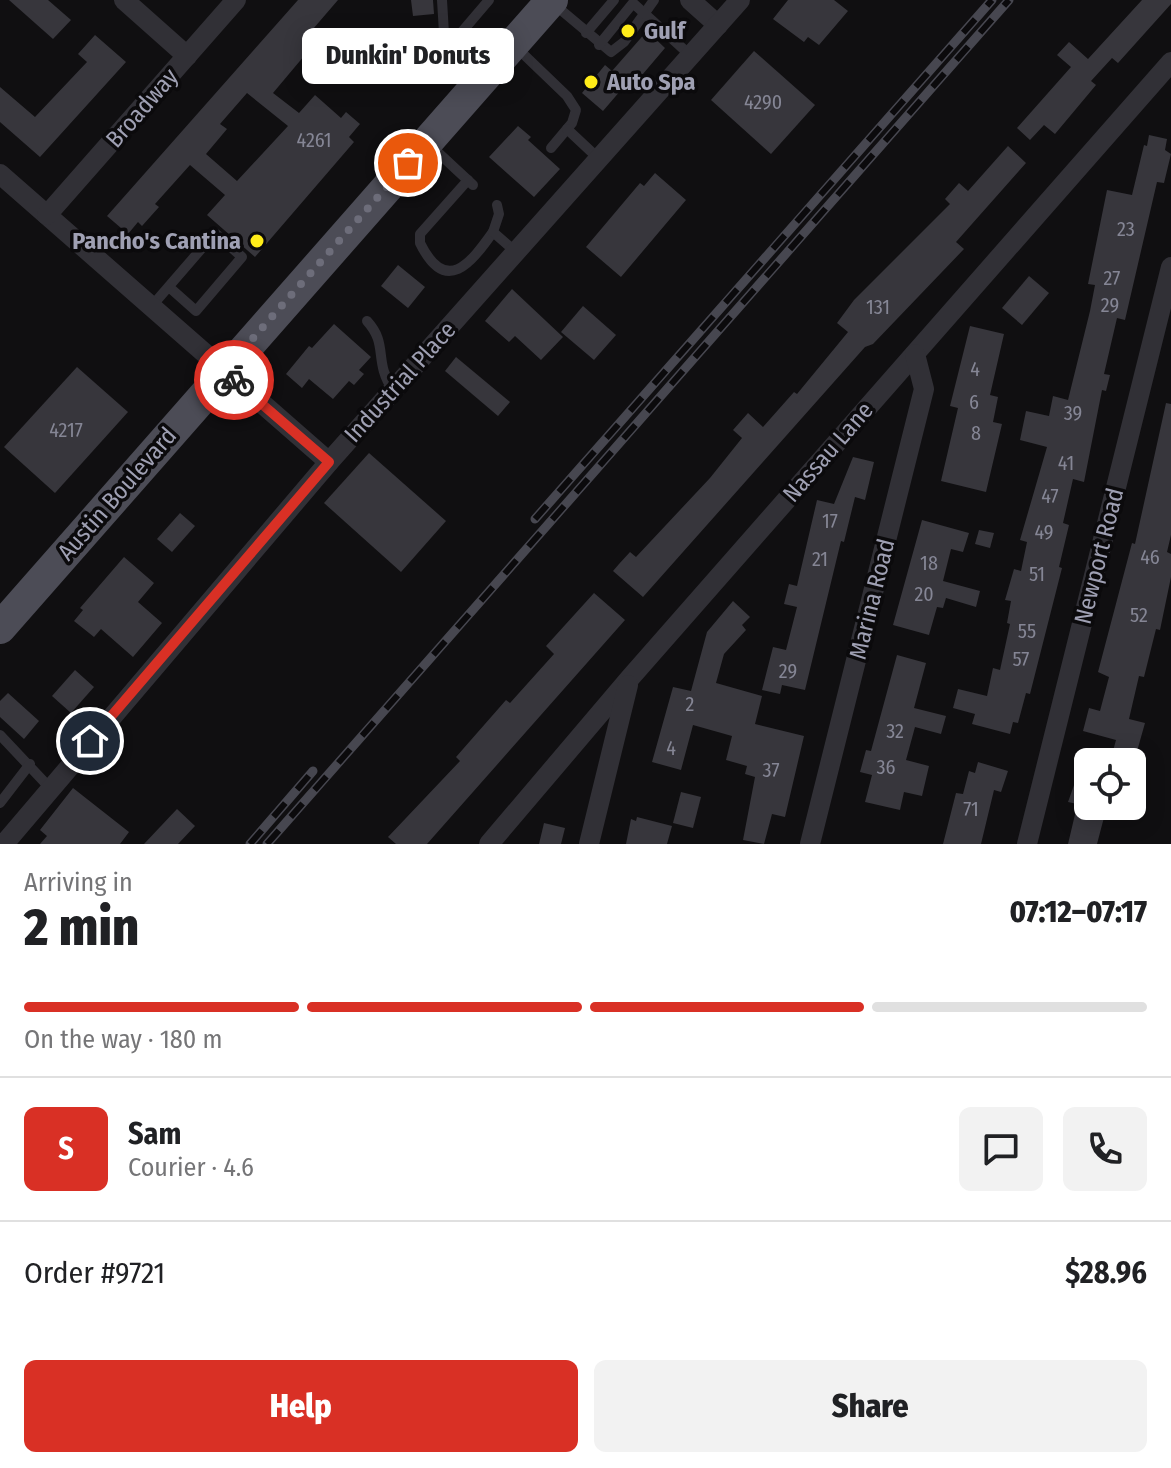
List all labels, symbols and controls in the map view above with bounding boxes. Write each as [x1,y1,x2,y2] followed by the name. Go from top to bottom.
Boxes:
[644,17,687,45] place label: Gulf
[619,22,637,40] marker: Gulf
[302,27,514,83] callout: Dunkin' Donuts
[326,40,490,71] text: Dunkin' Donuts
[100,63,184,153] street label: Broadway
[606,68,696,96] place label: Auto Spa
[582,73,600,91] marker: Auto Spa
[744,90,782,114] house number: 4290
[296,128,332,152] house number: 4261
[374,129,442,197] pin
[386,141,430,185] icon: bag
[1117,217,1135,241] house number: 23
[72,227,241,255] place label: Pancho's Cantina
[248,232,266,250] marker: Pancho's Cantina
[1104,266,1120,290] house number: 27
[1101,293,1119,317] house number: 29
[866,295,890,319] house number: 131
[339,316,461,448] street label: Industrial Place
[194,340,274,420] courier
[970,357,980,381] house number: 4
[212,358,256,402] icon: bike
[969,390,979,414] house number: 6
[777,396,879,508] street label: Nassau Lane
[1064,401,1082,425] house number: 39
[49,418,83,442] house number: 4217
[971,421,981,445] house number: 8
[52,422,182,566] street label: Austin Boulevard
[1058,451,1074,475] house number: 41
[1041,484,1059,508] house number: 47
[1069,485,1129,627] street label: Newport Road
[822,509,838,533] house number: 17
[1034,520,1054,544] house number: 49
[844,536,900,662] street label: Marina Road
[1140,545,1160,569] house number: 46
[812,547,828,571] house number: 21
[920,551,938,575] house number: 18
[1029,562,1045,586] house number: 51
[914,582,934,606] house number: 20
[1130,603,1148,627] house number: 52
[1018,619,1036,643] house number: 55
[1013,647,1029,671] house number: 57
[779,659,797,683] house number: 29
[686,692,695,716] house number: 2
[56,707,124,775] pin
[68,719,112,763] icon: home
[886,719,904,743] house number: 32
[666,736,676,760] house number: 4
[1074,748,1146,820] map controls
[1074,748,1146,820] button: locate
[877,755,896,779] house number: 36
[762,758,780,782] house number: 37
[963,797,979,821] house number: 71
[24,867,133,898] text: Arriving in
[1010,894,1147,930] text: 07:12–07:17
[24,896,139,959] text: 2 min
[24,1024,222,1055] text: On the way · 180 m
[959,1107,1043,1191] button: chat
[1063,1107,1147,1191] button: phone
[128,1116,181,1152] text: Sam
[58,1131,74,1167] text: S
[128,1152,254,1183] text: Courier · 4.6
[24,1255,165,1291] text: Order #9721
[1065,1255,1147,1291] text: $28.96
[24,1360,578,1452] button: Help
[594,1360,1147,1452] button: Share

